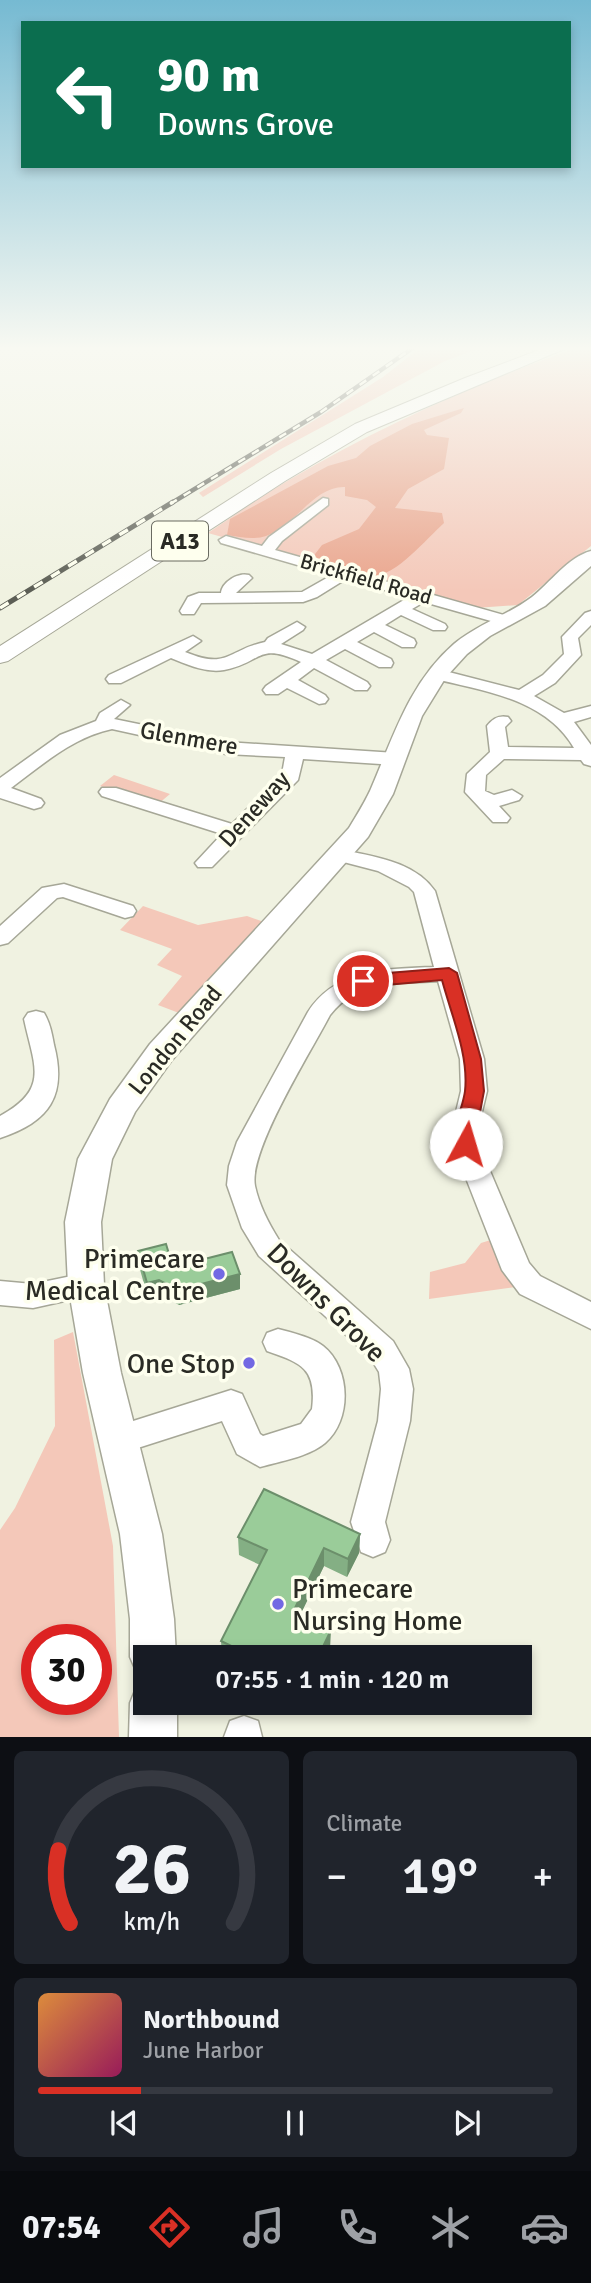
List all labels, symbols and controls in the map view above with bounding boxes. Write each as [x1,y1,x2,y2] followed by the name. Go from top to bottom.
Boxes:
[157,45,260,105] text: 90 m
[42,49,133,140] icon: left
[157,105,334,144] text: Downs Grove
[152,522,208,561] road number: A13
[297,548,435,610] street label: Brickfield Road
[138,715,240,761] street label: Glenmere
[212,765,296,853] street label: Deneway
[333,951,393,1011] pin
[344,962,382,1000] icon: arrive
[122,979,228,1101] street label: London Road
[429,1107,503,1181] position arrow
[260,1236,393,1369] street label: Downs Grove
[25,1242,205,1308] place label: Primecare Medical Centre
[211,1266,227,1282] marker: Primecare Medical Centre
[127,1347,235,1381] place label: One Stop
[241,1355,257,1371] marker: One Stop
[292,1572,463,1638] place label: Primecare Nursing Home
[270,1596,286,1612] marker: Primecare Nursing Home
[21,1624,112,1715] speed limit sign: 30
[216,1664,449,1696] text: 07:55 · 1 min · 120 m
[327,1809,402,1838] text: Climate
[112,1826,191,1915] text: 26
[402,1844,478,1908] text: 19°
[327,1853,347,1900] text: −
[532,1853,553,1900] text: +
[123,1906,180,1937] text: km/h
[143,2004,280,2036] text: Northbound
[143,2036,263,2065] text: June Harbor
[105,2104,143,2142] icon: previous
[276,2104,314,2142] icon: pause
[448,2104,486,2142] icon: next
[145,2203,194,2252] icon: directions
[239,2203,288,2252] icon: music
[333,2203,382,2252] icon: phone
[426,2203,475,2252] icon: climate
[520,2203,569,2252] icon: car
[22,2208,101,2247] text: 07:54

